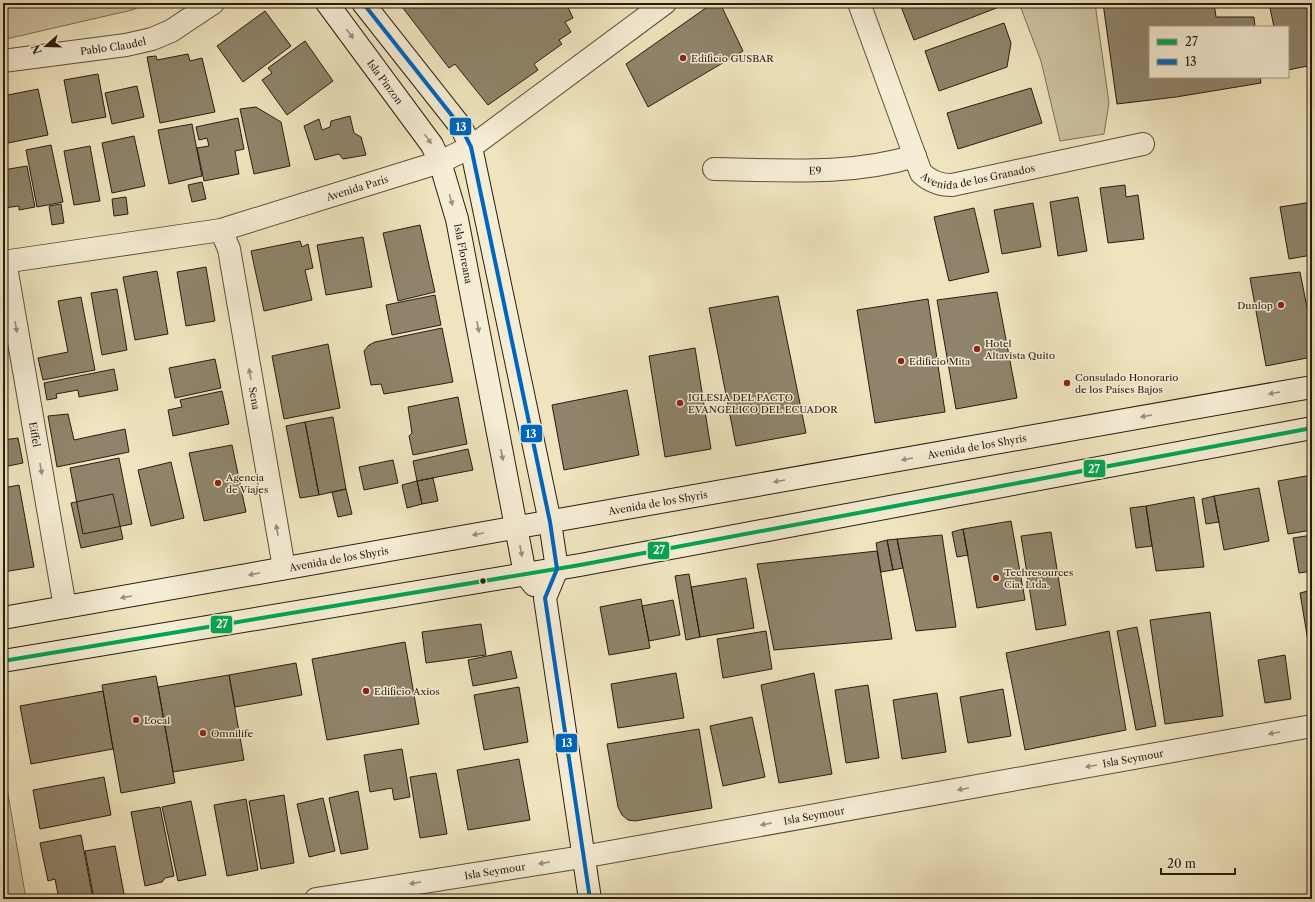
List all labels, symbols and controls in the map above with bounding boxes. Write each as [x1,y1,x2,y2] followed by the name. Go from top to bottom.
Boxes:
[26,26,66,66] north arrow
[1149,26,1289,78] legend
[346,29,354,39] one-way arrow
[1185,34,1198,49] text: 27
[79,35,147,58] street label: Pablo Claudel
[28,42,45,56] text: N
[691,52,774,65] place label: Edificio GUSBAR
[678,53,688,63] marker: Edificio GUSBAR
[1185,54,1197,69] text: 13
[364,57,406,108] street label: Isla Pinzon
[449,117,472,136] line badge: 13
[455,120,467,134] text: 13
[423,133,432,144] one-way arrow
[917,161,1036,192] street label: Avenida de los Granados
[808,164,822,178] street label: E9
[324,172,390,204] street label: Avenida París
[448,194,454,206] one-way arrow
[451,222,475,285] street label: Isla Floreana
[1237,299,1273,312] place label: Dunlop
[1276,300,1286,310] marker: Dunlop
[14,321,20,333] one-way arrow
[475,321,481,333] one-way arrow
[984,337,1055,362] place label: Hotel Altavista Quito
[972,344,982,354] marker: Hotel Altavista Quito
[909,355,971,368] place label: Edificio Mita
[896,356,906,366] marker: Edificio Mita
[247,368,253,380] one-way arrow
[1075,371,1178,396] place label: Consulado Honorario de los Países Bajos
[1062,378,1072,388] marker: Consulado Honorario de los Países Bajos
[246,386,263,411] street label: Sena
[688,391,838,416] place label: IGLESIA DEL PACTO EVANGELICO DEL ECUADOR
[1267,391,1280,397] one-way arrow
[675,398,685,408] marker: IGLESIA DEL PACTO EVANGELICO DEL ECUADOR
[1140,413,1152,419] one-way arrow
[26,421,43,448] street label: Eiffel
[520,424,543,443] line badge: 13
[525,427,537,441] text: 13
[925,431,1028,462] street label: Avenida de los Shyris
[500,448,506,461] one-way arrow
[901,456,913,462] one-way arrow
[1083,459,1106,478] line badge: 27
[1088,462,1100,476] text: 27
[38,463,44,475] one-way arrow
[225,471,268,496] place label: Agencia de Viajes
[213,478,223,488] marker: Agencia de Viajes
[773,479,785,485] one-way arrow
[606,488,709,518] street label: Avenida de los Shyris
[274,524,280,536] one-way arrow
[472,531,484,537] one-way arrow
[647,541,670,560] line badge: 27
[653,543,665,557] text: 27
[287,544,390,575] street label: Avenida de los Shyris
[518,545,524,557] one-way arrow
[1004,566,1073,591] place label: Techresources Cia. Ltda.
[248,571,260,577] one-way arrow
[991,573,1001,583] marker: Techresources Cia. Ltda.
[478,576,488,586] unlabelled marker
[120,594,132,600] one-way arrow
[210,615,233,634] line badge: 27
[216,617,228,631] text: 27
[374,685,440,698] place label: Edificio Axios
[361,686,371,696] marker: Edificio Axios
[144,714,170,727] place label: Local
[131,715,141,725] marker: Local
[211,727,253,740] place label: Omnilife
[198,728,208,738] marker: Omnilife
[1268,730,1280,736] one-way arrow
[555,733,578,753] line badge: 13
[561,736,573,750] text: 13
[1101,747,1165,770] street label: Isla Seymour
[1084,763,1097,769] one-way arrow
[957,786,969,792] one-way arrow
[783,804,846,828] street label: Isla Seymour
[760,821,772,827] one-way arrow
[1161,850,1235,876] scale bar
[1167,856,1196,871] text: 20 m
[463,860,527,882] street label: Isla Seymour
[538,860,550,866] one-way arrow
[409,880,421,886] one-way arrow

